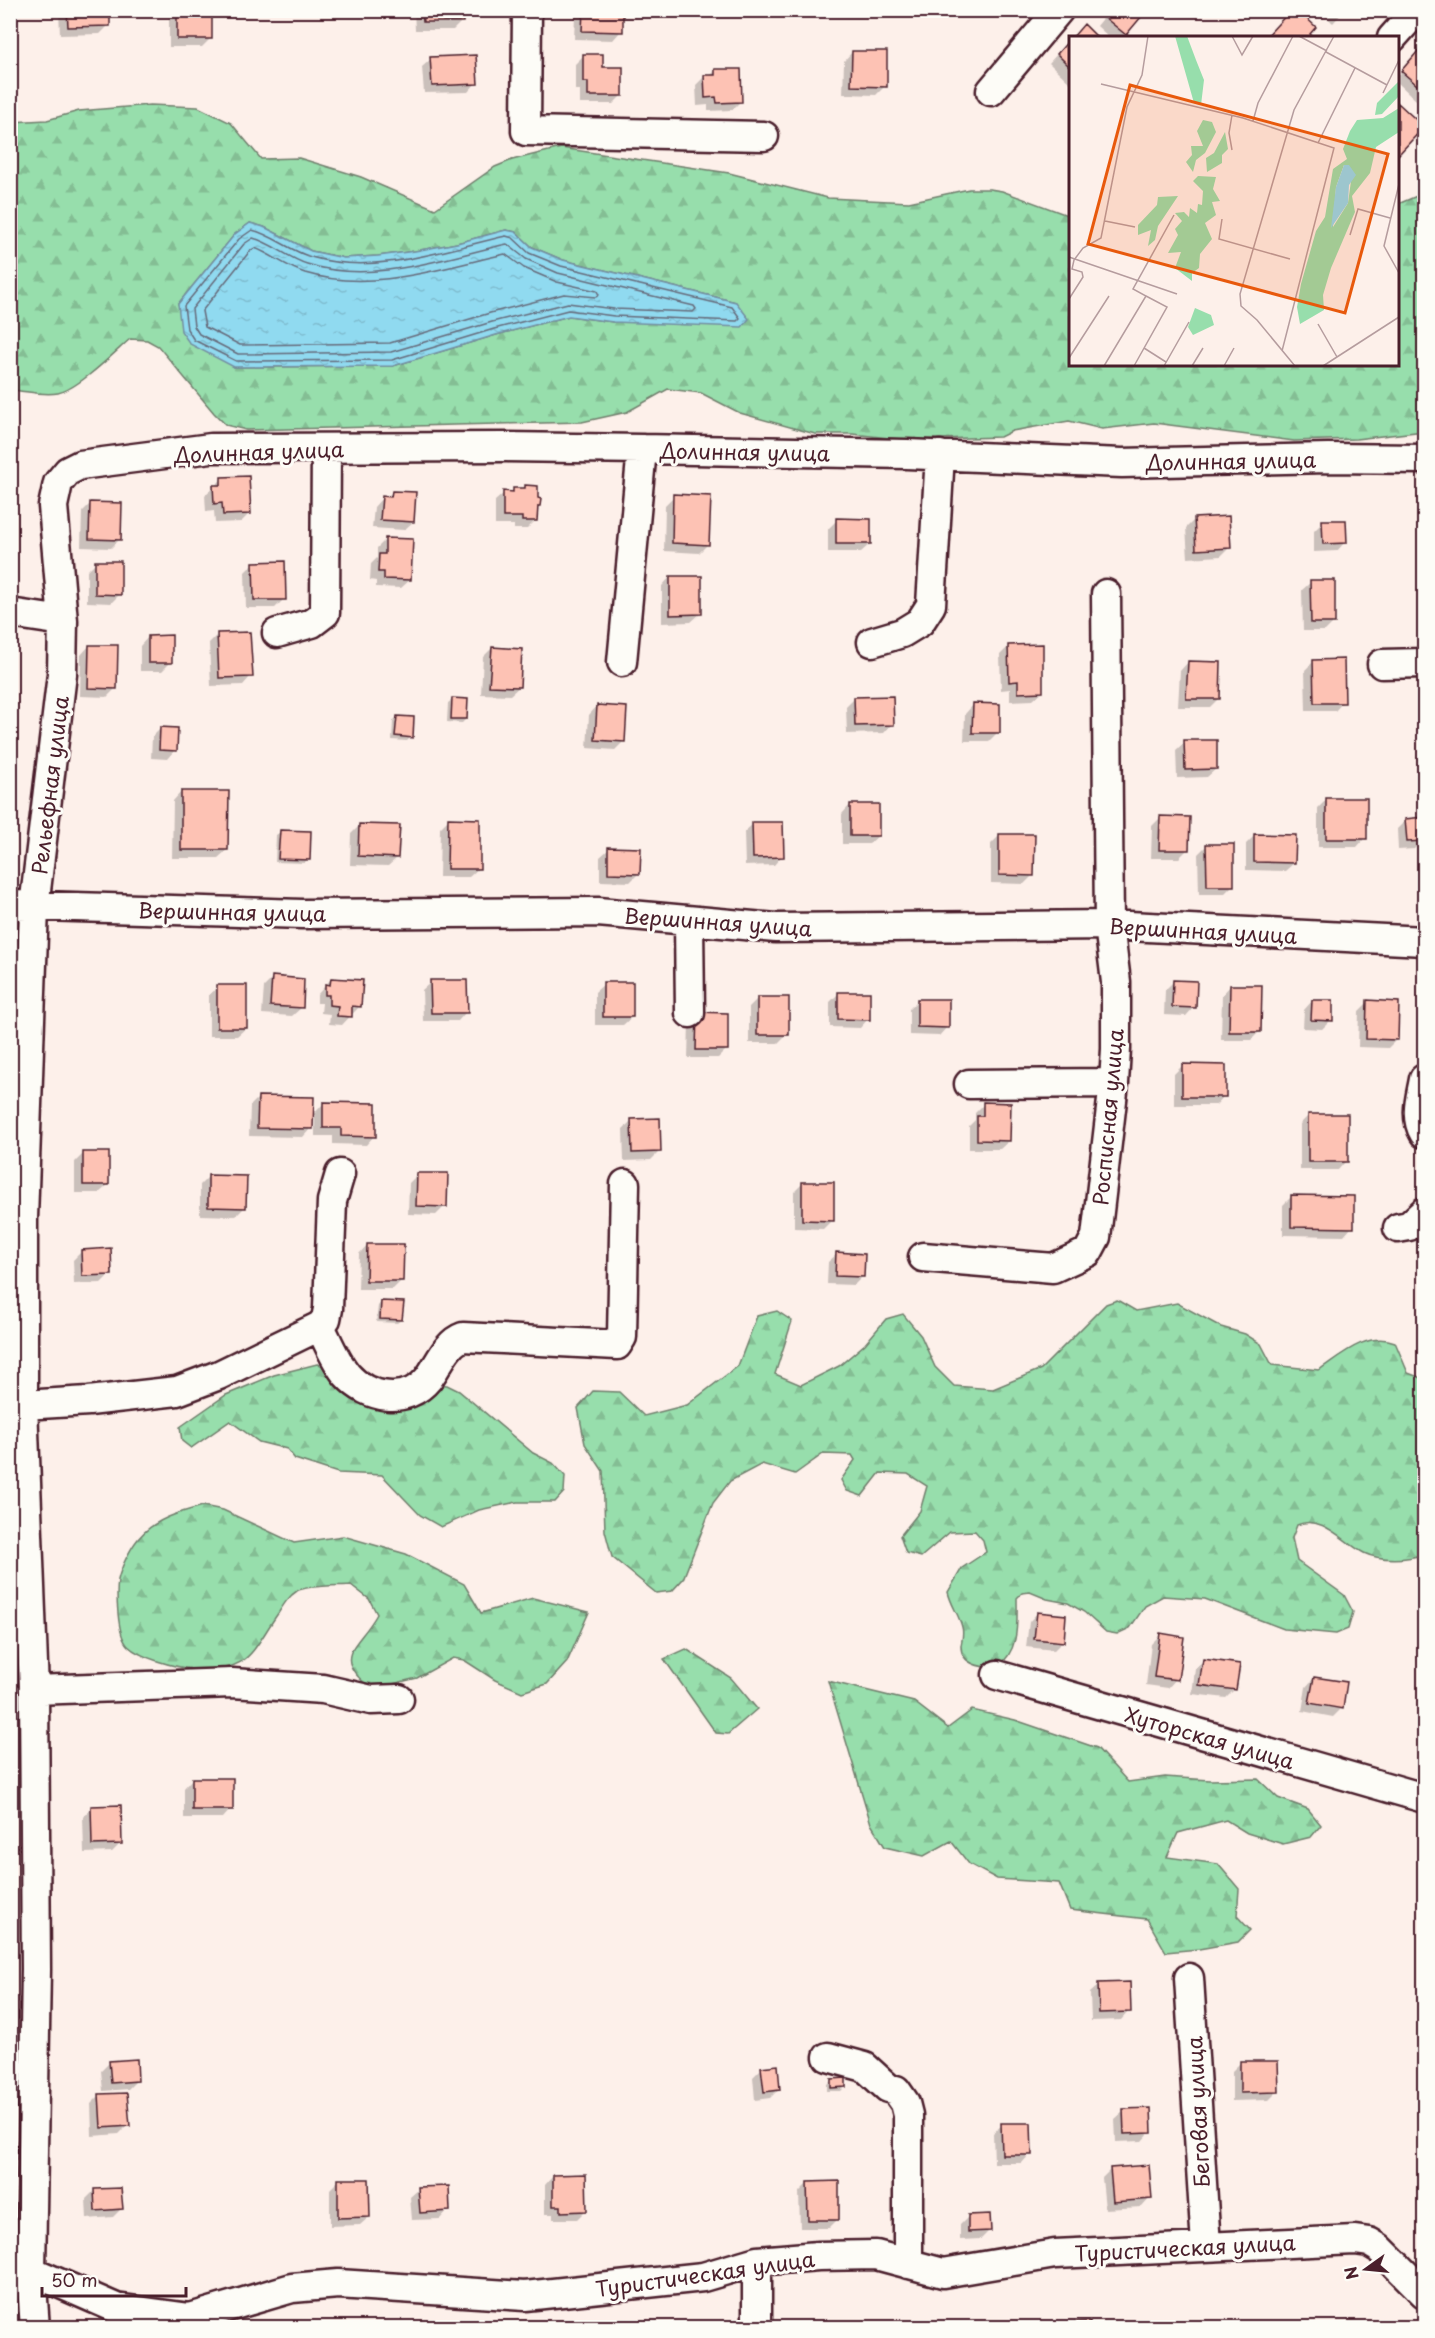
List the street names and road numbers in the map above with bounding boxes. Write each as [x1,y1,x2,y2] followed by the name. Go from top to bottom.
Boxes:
[173,432,345,470] street label: Долинная улица
[659,434,831,468] street label: Долинная улица
[1145,443,1317,477] street label: Долинная улица
[22,693,76,876] street label: Рельефная улица
[138,893,327,929] street label: Вершинная улица
[623,898,814,944] street label: Вершинная улица
[1108,909,1299,951] street label: Вершинная улица
[1083,1026,1131,1207] street label: Росписная улица
[1122,1698,1299,1777] street label: Хуторская улица
[1177,2035,1217,2189] street label: Беговая улица
[1074,2225,1297,2269] street label: Туристическая улица
[593,2242,817,2304] street label: Туристическая улица

